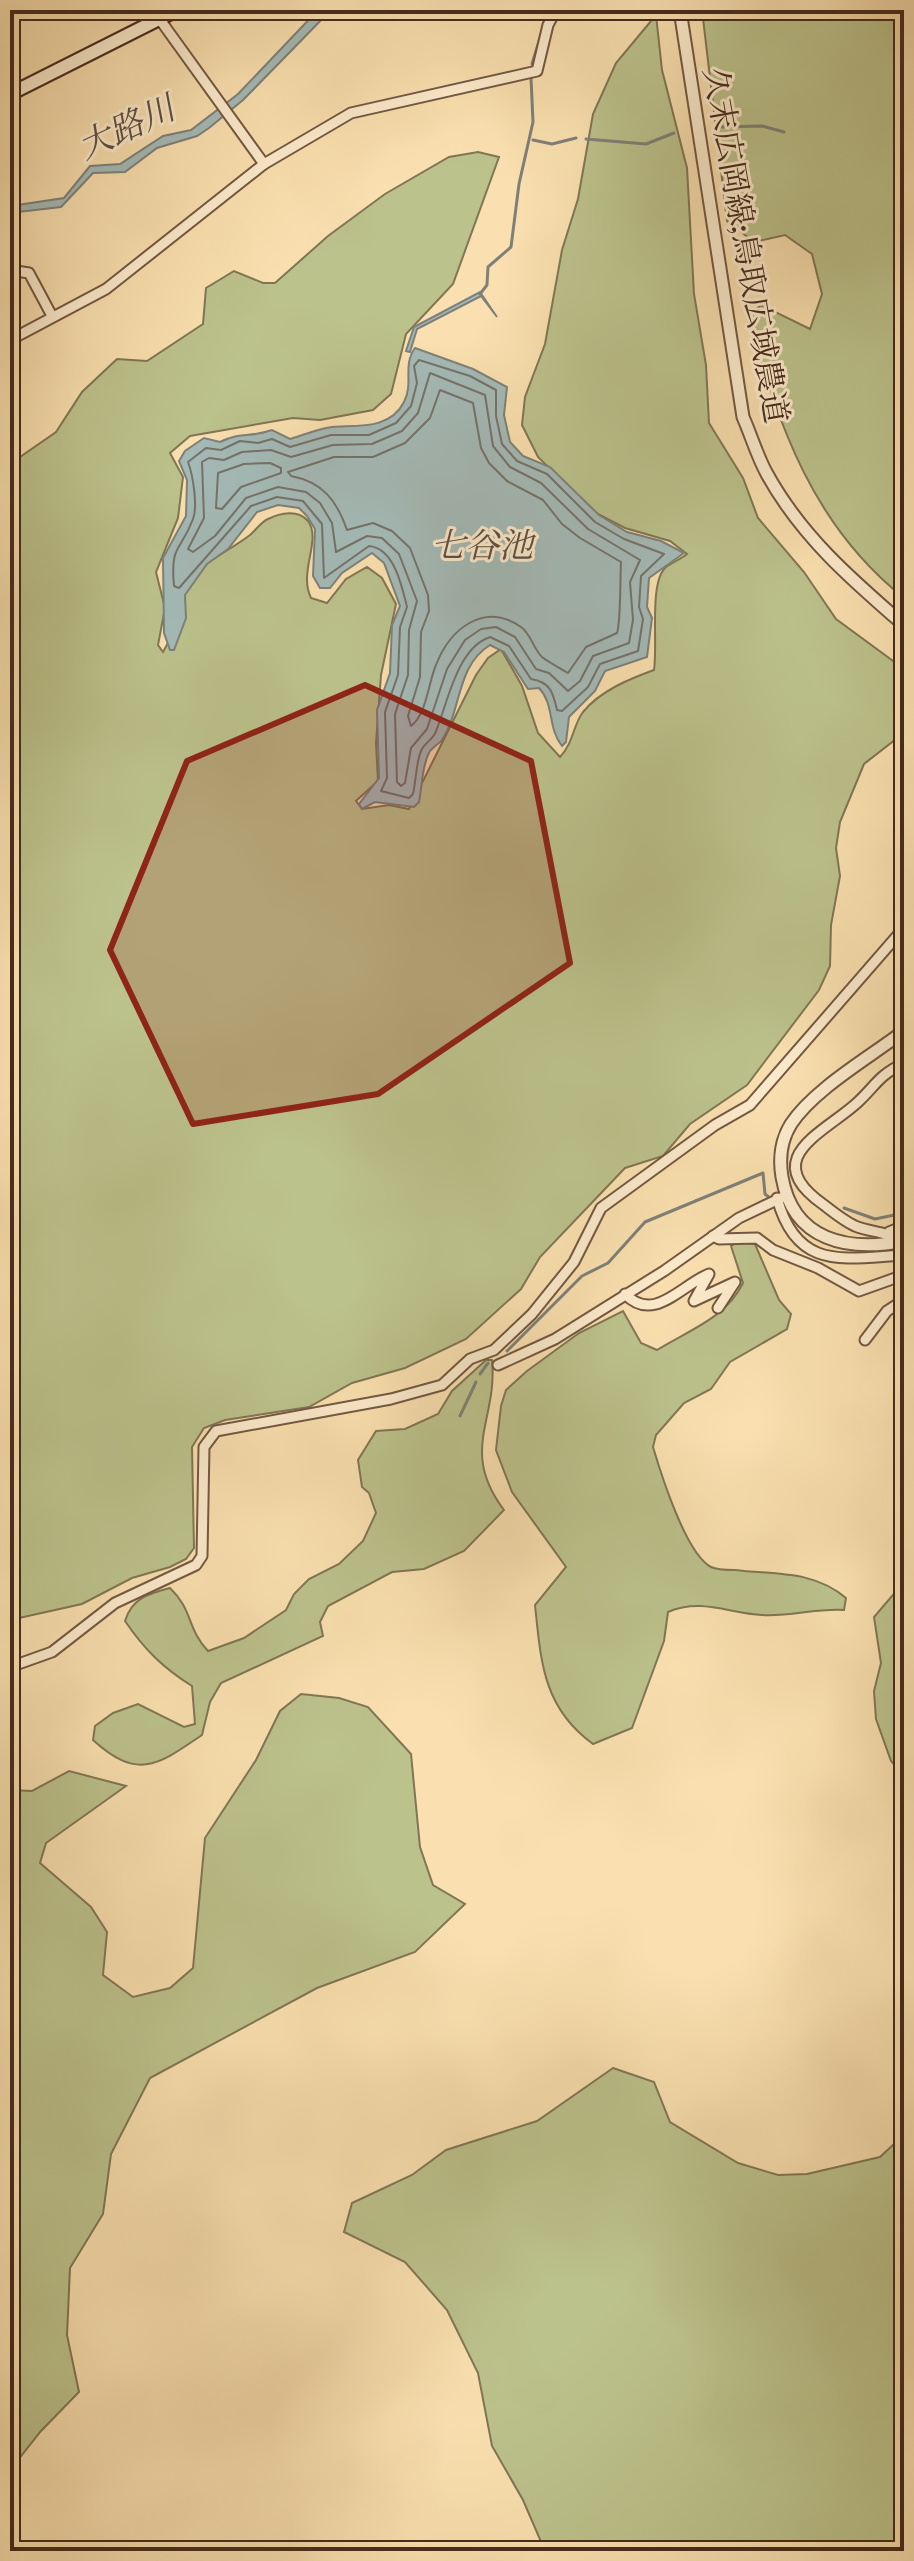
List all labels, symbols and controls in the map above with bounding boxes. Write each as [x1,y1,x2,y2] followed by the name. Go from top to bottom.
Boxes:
[694,64,796,426] street label: 久末広岡線;鳥取広域農道
[72,87,186,169] water label: 大路川
[431,526,537,568] water label: 七谷池

